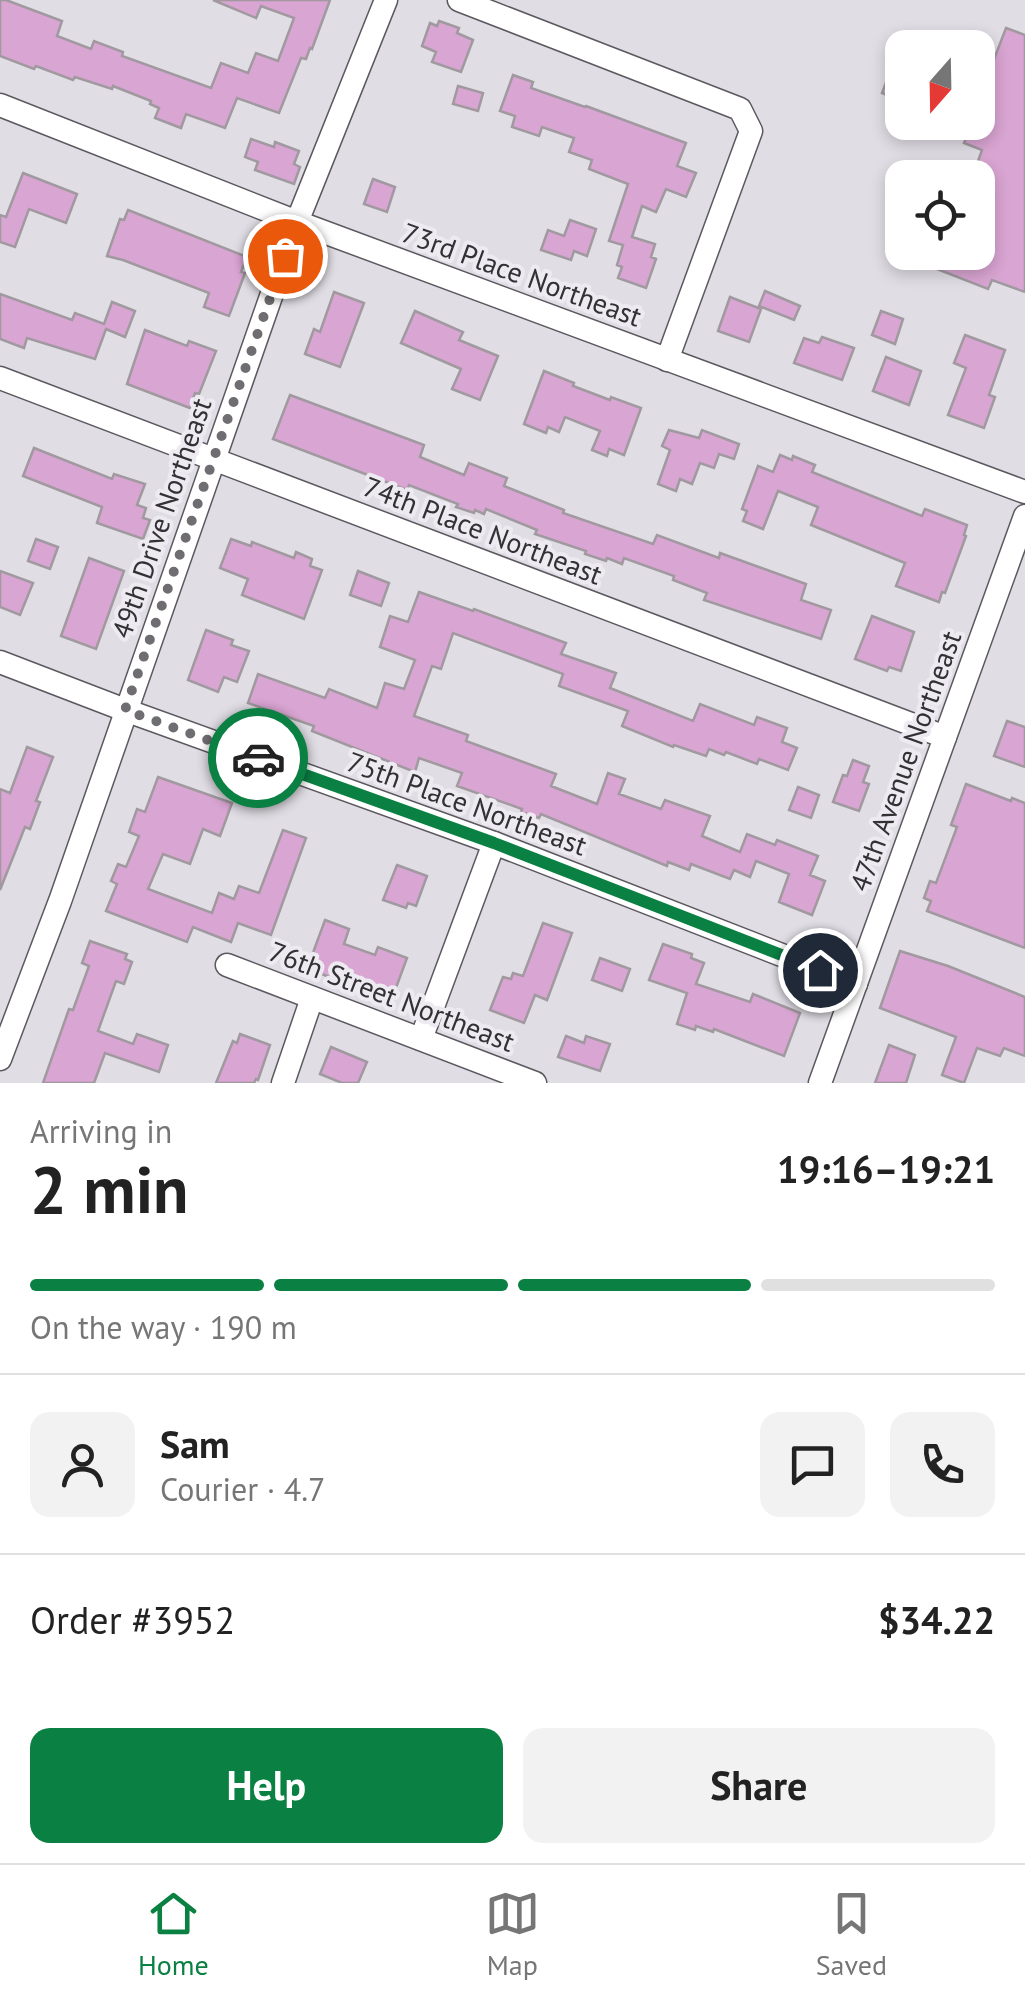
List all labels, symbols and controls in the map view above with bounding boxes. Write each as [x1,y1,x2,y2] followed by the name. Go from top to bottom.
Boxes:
[885,30,995,140] north arrow
[885,30,995,270] map controls
[885,160,995,270] button: locate
[397,213,647,335] street label: 73rd Place Northeast
[243,214,328,299] pin
[258,229,313,284] icon: bag
[103,393,220,643] street label: 49th Drive Northeast
[358,467,608,593] street label: 74th Place Northeast
[841,625,970,896] street label: 47th Avenue Northeast
[208,708,308,808] courier
[231,731,286,786] icon: car
[342,742,592,864] street label: 75th Place Northeast
[778,928,863,1013] pin
[264,932,521,1060] street label: 76th Street Northeast
[793,943,848,998] icon: home
[30,1110,172,1152] text: Arriving in
[777,1144,995,1193] text: 19:16–19:21
[30,1147,189,1231] text: 2 min
[30,1306,297,1348] text: On the way · 190 m
[30,1412,135,1517] button: person
[760,1412,865,1517] button: chat
[890,1412,995,1517] button: phone
[160,1419,230,1468] text: Sam
[160,1468,326,1510] text: Courier · 4.7
[30,1595,235,1644] text: Order #3952
[878,1595,995,1644] text: $34.22
[30,1728,503,1843] button: Help
[523,1728,995,1843] button: Share
[138,1886,209,1983] tab: Home
[485,1886,540,1983] tab: Map
[816,1886,887,1983] tab: Saved

